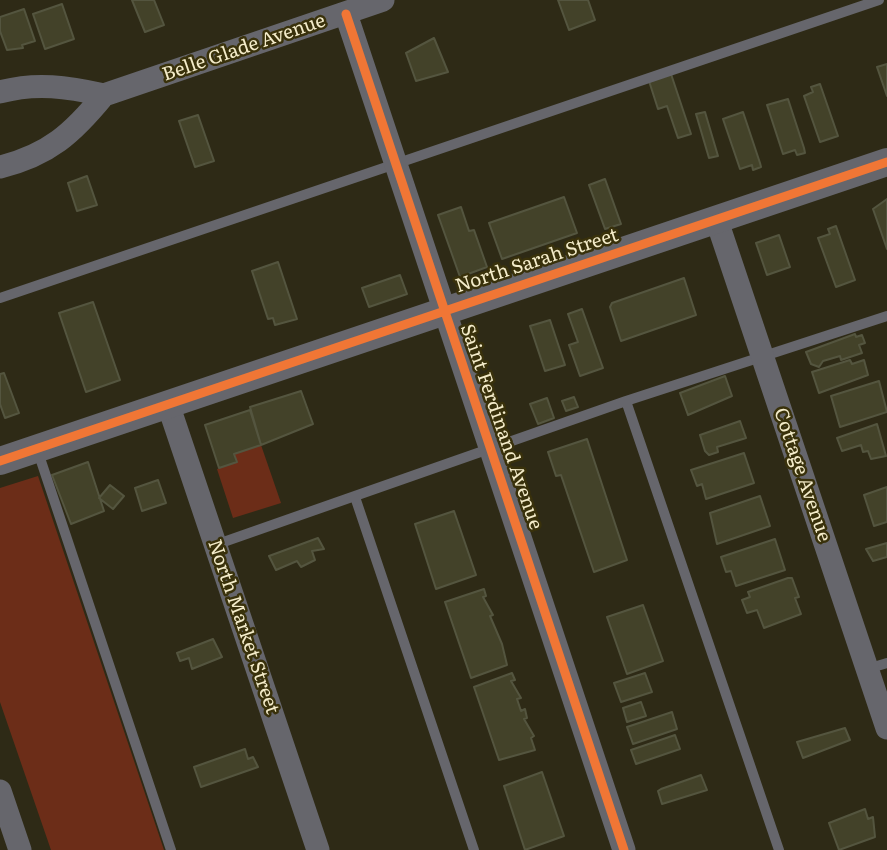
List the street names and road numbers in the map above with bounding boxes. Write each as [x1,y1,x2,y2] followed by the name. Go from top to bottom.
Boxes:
[160,9,328,87] street label: Belle Glade Avenue
[453,224,621,298] street label: North Sarah Street
[455,321,547,533] street label: Saint Ferdinand Avenue
[768,405,836,545] street label: Cottage Avenue
[202,537,284,717] street label: North Market Street

